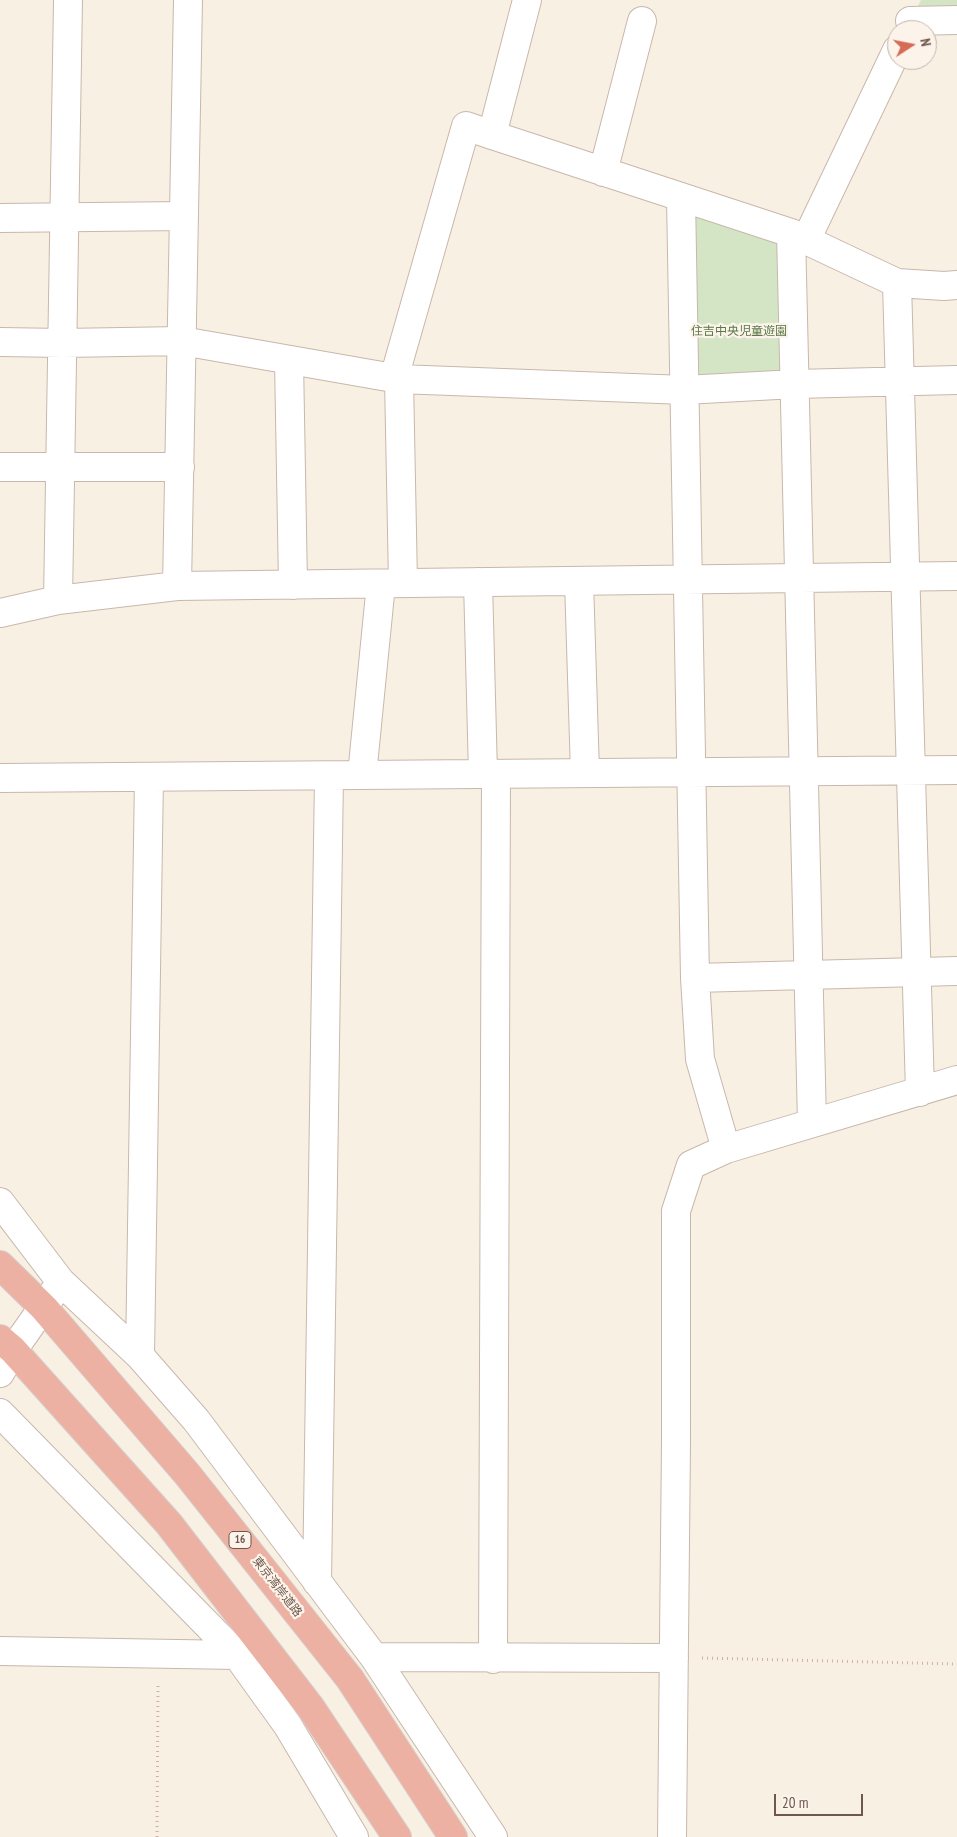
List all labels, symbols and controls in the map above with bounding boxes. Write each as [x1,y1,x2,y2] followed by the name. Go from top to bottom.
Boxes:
[887,20,937,70] north arrow
[916,37,935,48] text: N
[691,325,787,339] park label: 住吉中央児童遊園
[229,1532,251,1548] road number: 16
[249,1554,305,1620] street label: 東京湾岸道路
[777,1784,866,1816] scale bar
[782,1793,808,1812] text: 20 m

